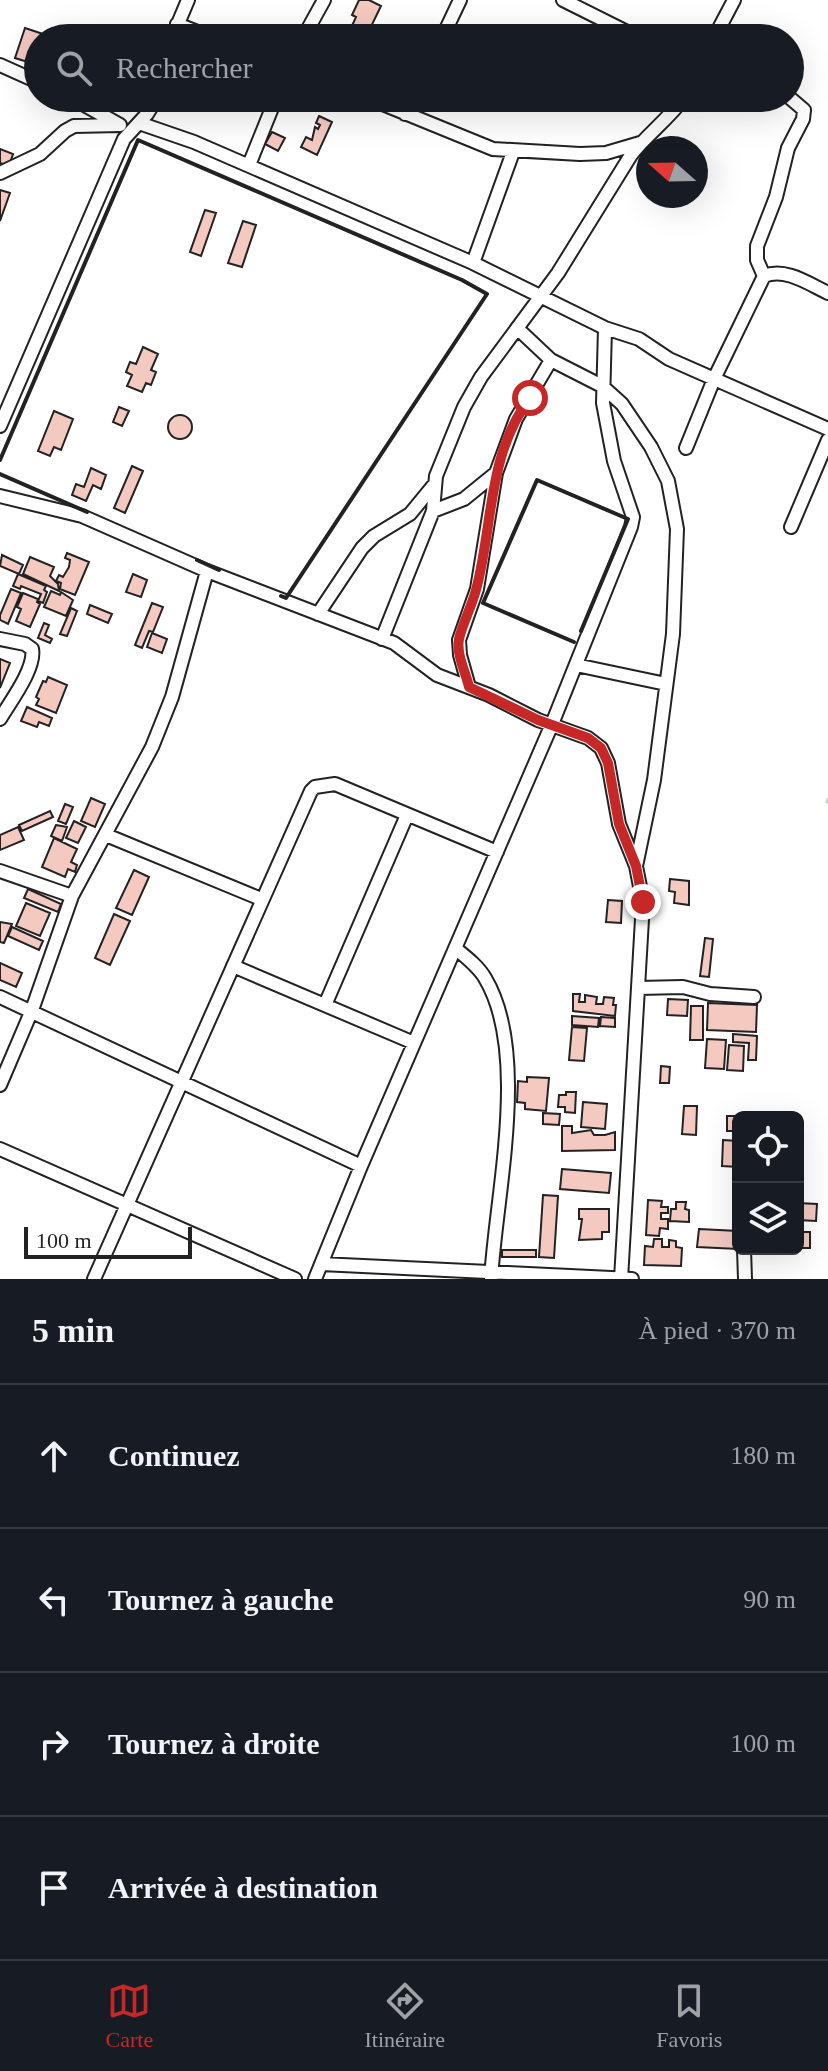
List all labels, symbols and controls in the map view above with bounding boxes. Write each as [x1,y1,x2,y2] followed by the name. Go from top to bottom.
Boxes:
[24,24,804,112] search box
[52,46,96,90] icon: search
[116,51,253,84] text: Rechercher
[636,136,708,208] north arrow
[512,380,548,416] route start
[625,884,661,920] route end
[732,1111,804,1255] map controls
[732,1111,804,1183] button: locate
[732,1183,804,1255] button: layers
[24,1223,192,1259] scale bar
[36,1228,92,1253] text: 100 m
[32,1312,114,1349] text: 5 min
[639,1316,796,1345] text: À pied · 370 m
[32,1434,76,1478] icon: ahead
[108,1439,240,1472] text: Continuez
[730,1441,796,1470] text: 180 m
[32,1578,76,1622] icon: left
[108,1583,334,1616] text: Tournez à gauche
[743,1585,796,1614] text: 90 m
[32,1722,76,1766] icon: right
[108,1727,320,1760] text: Tournez à droite
[730,1729,796,1758] text: 100 m
[32,1866,76,1910] icon: arrive
[108,1871,378,1904] text: Arrivée à destination
[106,1979,153,2053] tab: Carte
[365,1979,445,2053] tab: Itinéraire
[656,1979,722,2053] tab: Favoris

